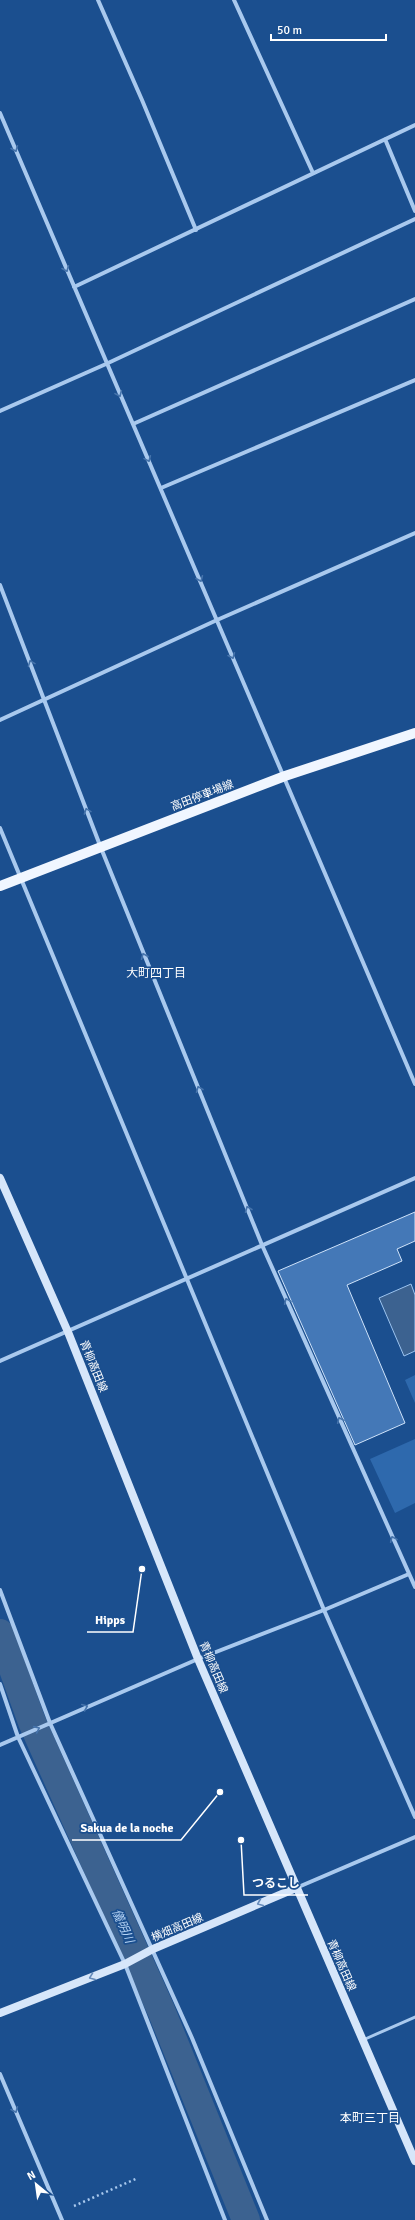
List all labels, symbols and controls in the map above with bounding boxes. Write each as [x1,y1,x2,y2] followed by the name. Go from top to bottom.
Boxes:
[271,16,386,42] scale bar
[277,23,302,38] text: 50 m
[11,146,19,153] one-way arrow
[61,264,69,272] one-way arrow
[114,389,122,397] one-way arrow
[144,456,152,463] one-way arrow
[195,575,203,582] one-way arrow
[228,652,236,659] one-way arrow
[27,660,35,667] one-way arrow
[169,778,235,813] street label: 高田停車場線
[83,808,91,815] one-way arrow
[141,952,149,959] one-way arrow
[126,966,186,981] district label: 大町四丁目
[195,1085,203,1092] one-way arrow
[244,1206,252,1213] one-way arrow
[284,1298,292,1305] one-way arrow
[77,1338,110,1394] street label: 青柳高田線
[337,1417,345,1424] one-way arrow
[390,1535,398,1543] one-way arrow
[87,1608,133,1632] callout: Hipps
[95,1613,126,1628] text: Hipps
[197,1639,230,1695] street label: 青柳高田線
[82,1704,89,1712] one-way arrow
[34,1725,41,1733] one-way arrow
[72,1816,181,1840] callout: Sakua de la noche
[81,1821,174,1836] text: Sakua de la noche
[244,1871,308,1895] callout: つるこし
[252,1876,300,1891] text: つるこし
[257,1898,265,1906] one-way arrow
[108,1907,138,1948] water label: 儀明川
[149,1911,205,1944] street label: 横畑高田線
[324,1937,359,1993] street label: 青柳高田線
[89,1972,96,1980] one-way arrow
[10,2106,18,2114] one-way arrow
[340,2111,400,2126] district label: 本町三丁目
[16,2164,56,2204] north arrow
[25,2168,38,2183] text: N

